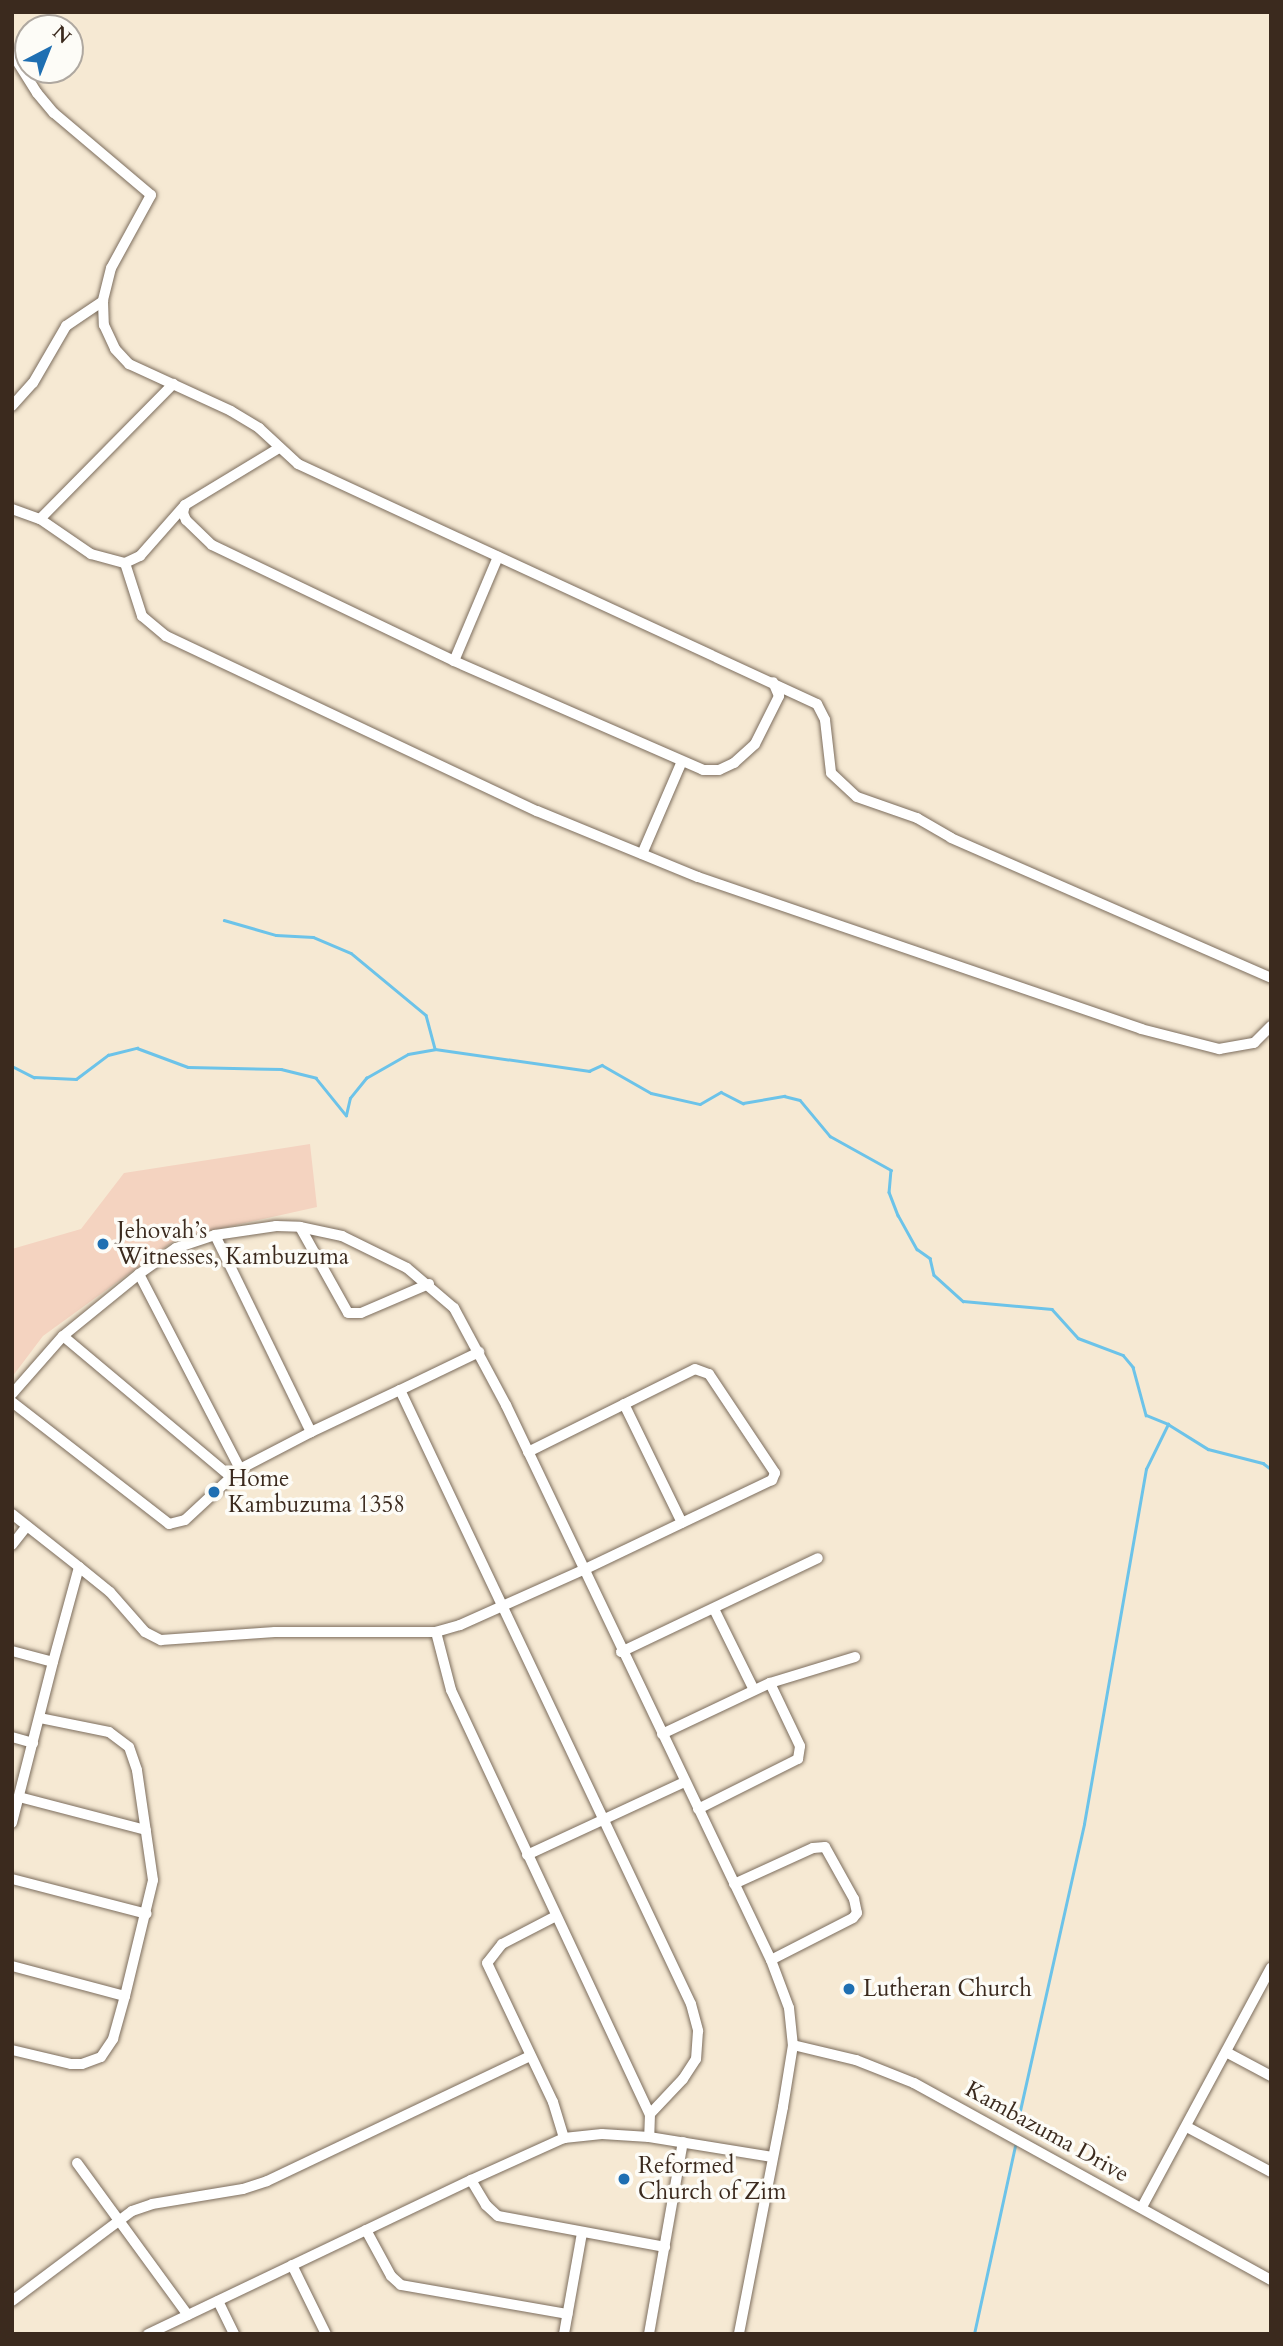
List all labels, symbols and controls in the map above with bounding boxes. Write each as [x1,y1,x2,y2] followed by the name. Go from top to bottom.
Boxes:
[14,14,84,84] north arrow
[47,20,77,50] text: N
[117,1217,349,1271] place label: Jehovah’s Witnesses, Kambuzuma
[95,1236,111,1252] marker: Jehovah’s Witnesses, Kambuzuma
[228,1465,405,1519] place label: Home Kambuzuma 1358
[206,1484,222,1500] marker: Home Kambuzuma 1358
[863,1975,1032,2003] place label: Lutheran Church
[841,1981,857,1997] marker: Lutheran Church
[960,2076,1134,2188] street label: Kambazuma Drive
[638,2152,786,2206] place label: Reformed Church of Zim
[616,2171,632,2187] marker: Reformed Church of Zim

